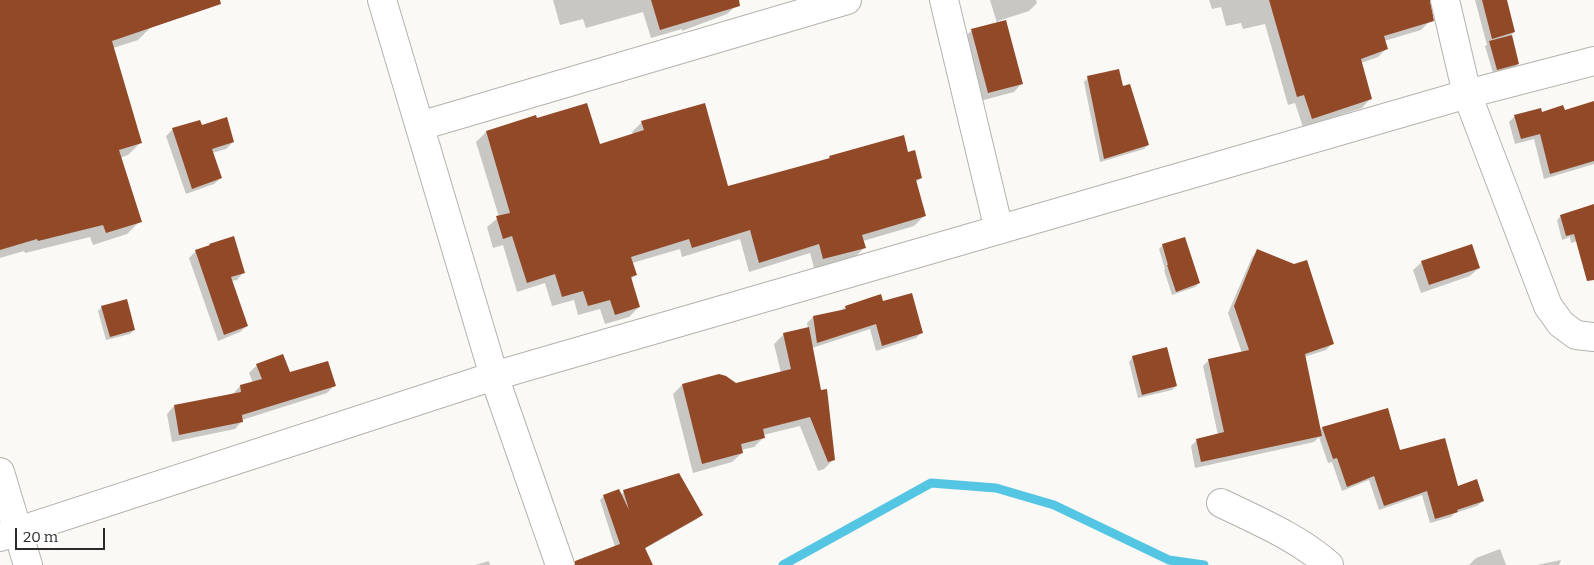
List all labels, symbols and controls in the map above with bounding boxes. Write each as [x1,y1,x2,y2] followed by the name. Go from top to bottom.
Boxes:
[18,518,108,550] scale bar
[23,528,58,546] text: 20 m

